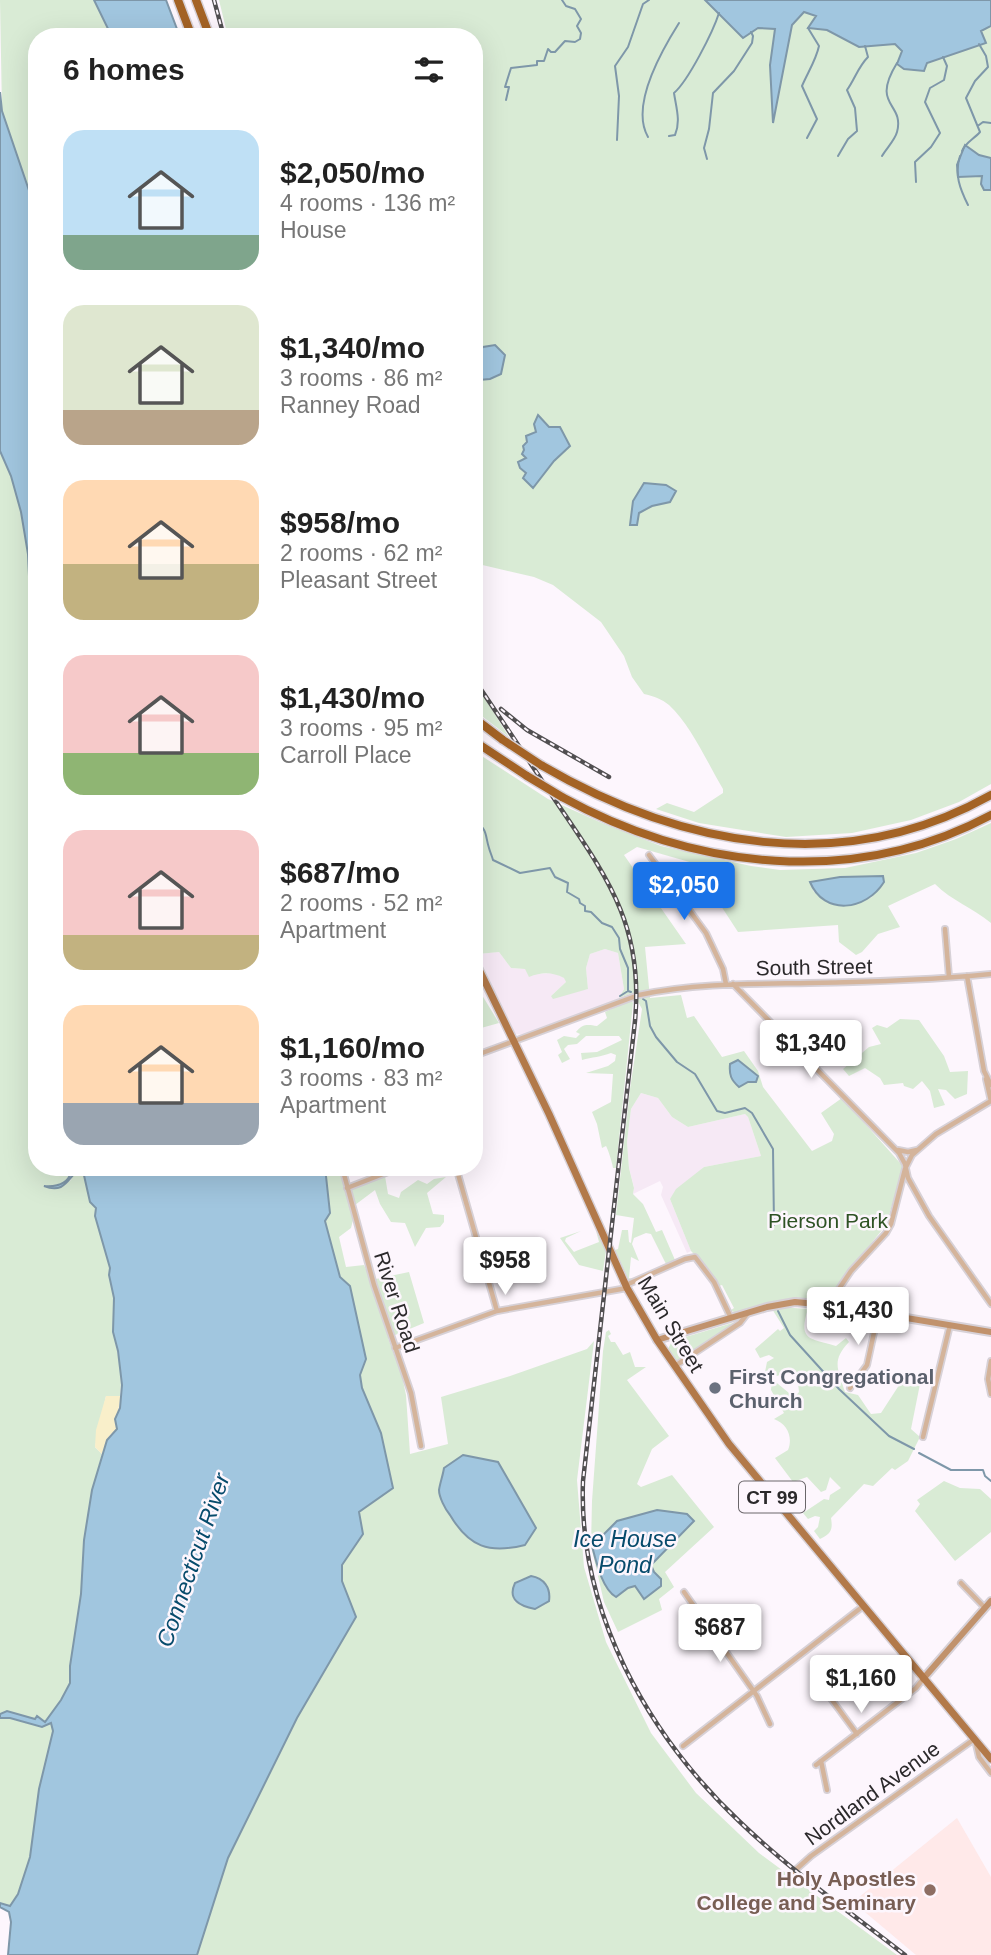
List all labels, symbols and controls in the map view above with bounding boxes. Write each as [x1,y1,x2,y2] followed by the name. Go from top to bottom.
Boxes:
[410,51,448,89] icon: filters
[63,53,185,86] text: 6 homes
[280,156,425,189] text: $2,050/mo
[119,158,203,242] icon: home
[280,190,455,216] text: 4 rooms · 136 m²
[280,217,346,243] text: House
[280,331,425,364] text: $1,340/mo
[119,333,203,417] icon: home
[280,365,442,391] text: 3 rooms · 86 m²
[280,392,421,418] text: Ranney Road
[280,506,400,539] text: $958/mo
[119,508,203,592] icon: home
[280,540,442,566] text: 2 rooms · 62 m²
[280,567,437,593] text: Pleasant Street
[280,681,425,714] text: $1,430/mo
[119,683,203,767] icon: home
[280,715,442,741] text: 3 rooms · 95 m²
[280,742,412,768] text: Carroll Place
[280,856,400,889] text: $687/mo
[119,858,203,942] icon: home
[627,862,741,922] pin: $2,050
[649,872,719,898] text: $2,050
[280,890,442,916] text: 2 rooms · 52 m²
[280,917,386,943] text: Apartment
[755,954,873,980] street label: South Street
[754,1020,868,1080] pin: $1,340
[776,1030,846,1056] text: $1,340
[280,1031,425,1064] text: $1,160/mo
[119,1033,203,1117] icon: home
[280,1065,442,1091] text: 3 rooms · 83 m²
[280,1092,386,1118] text: Apartment
[768,1209,889,1232] park label: Pierson Park
[464,1238,546,1297] pin: $958
[479,1247,531,1273] text: $958
[370,1248,424,1356] street label: River Road
[633,1272,709,1376] street label: Main Street
[801,1288,915,1347] pin: $1,430
[823,1297,893,1323] text: $1,430
[729,1365,934,1412] place label: First Congregational Church
[707,1380,723,1396] marker: First Congregational Church
[151,1469,235,1650] water label: Connecticut River
[739,1482,805,1512] road number: CT 99
[573,1526,677,1578] water label: Ice House Pond
[679,1604,761,1664] pin: $687
[694,1614,746,1640] text: $687
[804,1656,918,1715] pin: $1,160
[826,1665,896,1691] text: $1,160
[800,1736,944,1850] street label: Nordland Avenue
[697,1867,916,1914] place label: Holy Apostles College and Seminary
[922,1882,938,1898] marker: Holy Apostles College and Seminary

